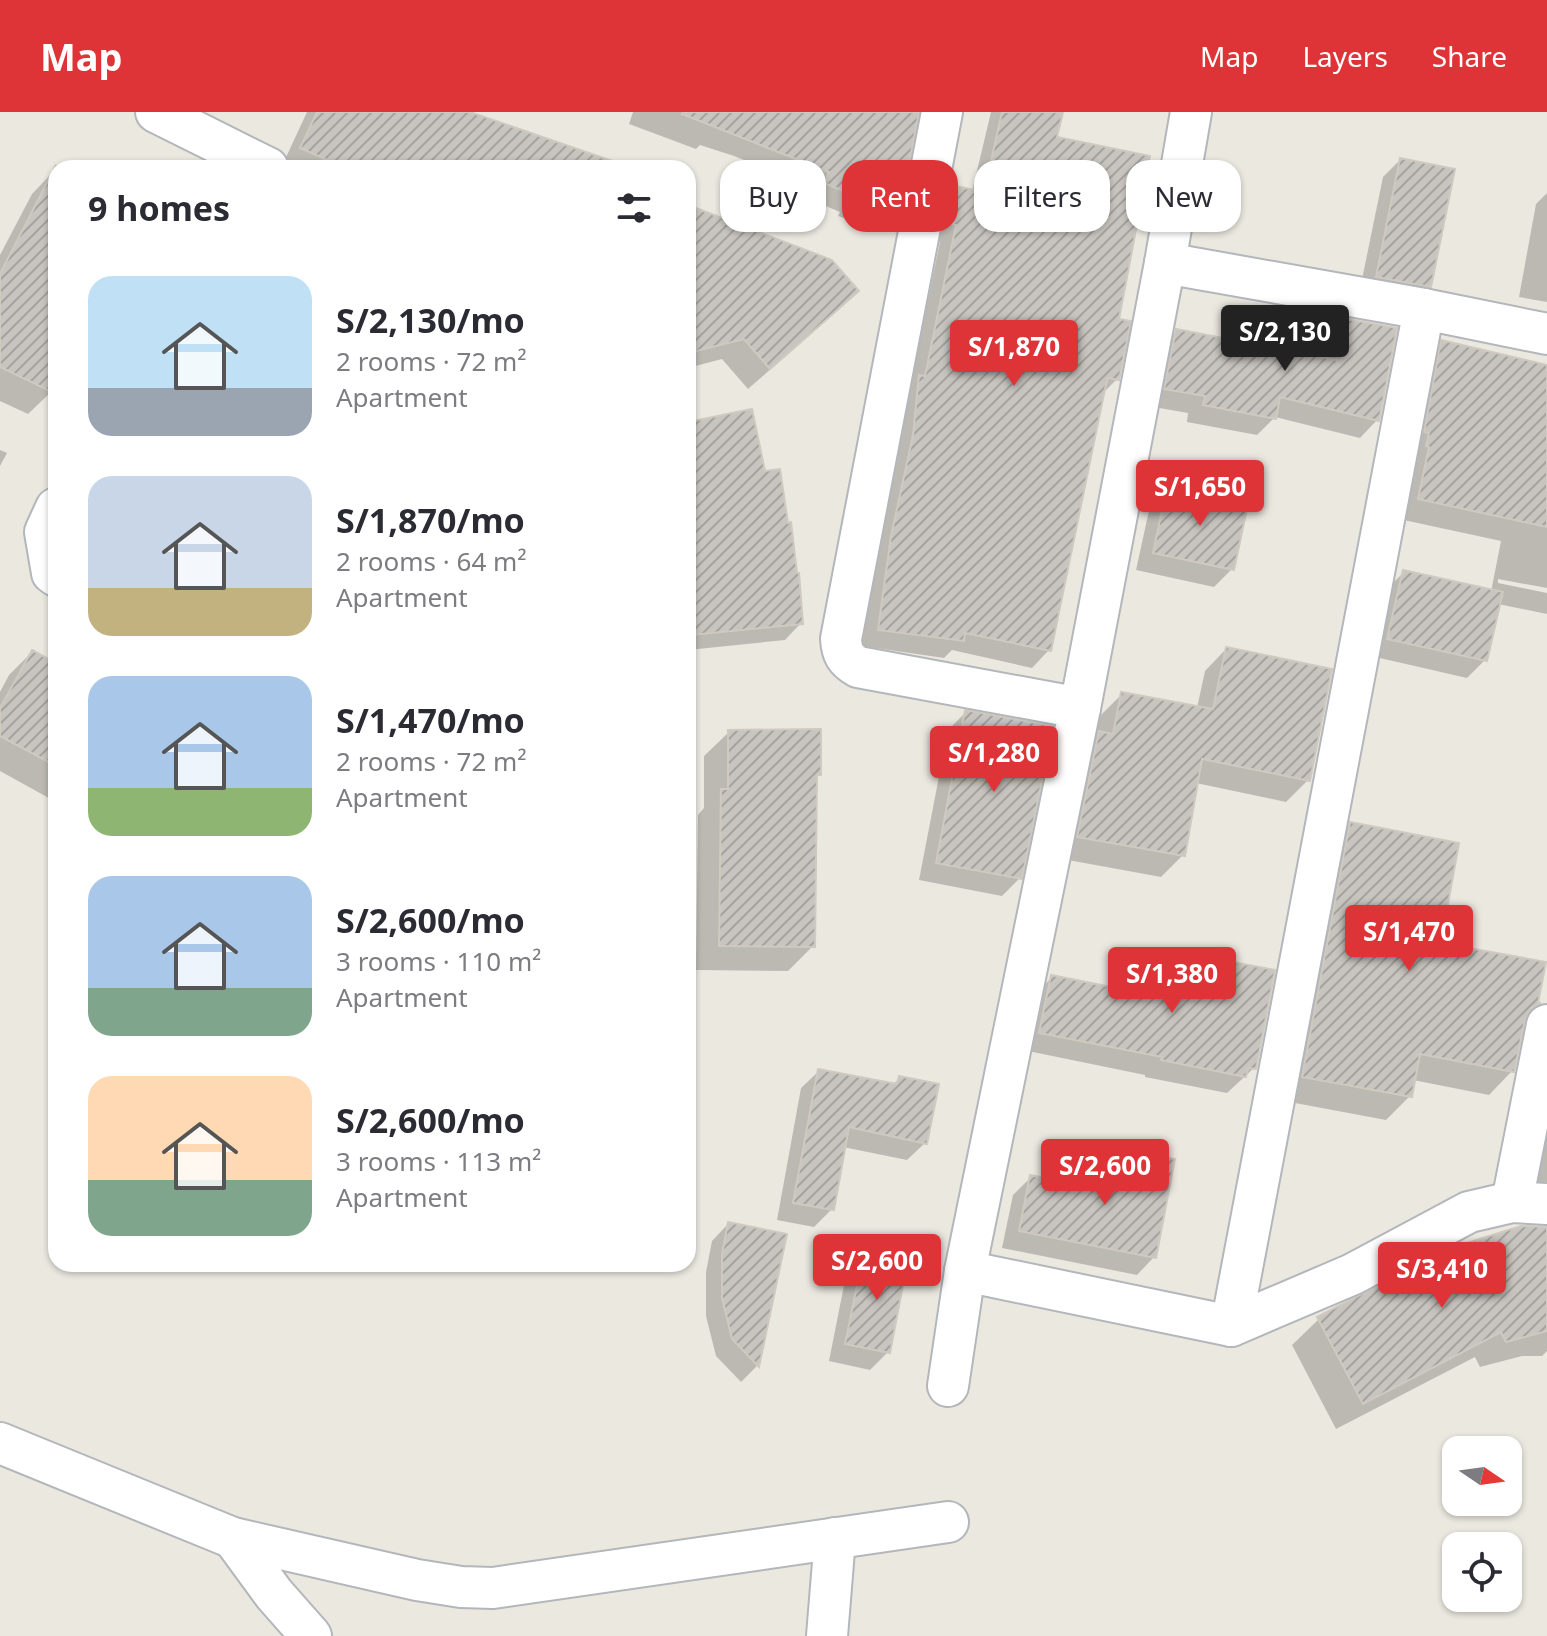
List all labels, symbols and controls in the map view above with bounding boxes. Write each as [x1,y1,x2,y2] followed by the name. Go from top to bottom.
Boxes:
[40,30,123,82] text: Map
[1200,37,1258,75] text: Map
[1302,37,1388,75] text: Layers
[1432,37,1507,75] text: Share
[720,160,826,232] chip: Buy
[842,160,958,232] chip: Rent
[974,160,1110,232] chip: Filters
[1126,160,1241,232] chip: New
[88,185,230,231] text: 9 homes
[612,186,656,230] icon: filters
[336,297,525,343] text: S/2,130/mo
[1211,305,1359,373] pin: S/2,130
[152,308,248,404] icon: home
[1239,313,1331,349] text: S/2,130
[940,320,1088,388] pin: S/1,870
[968,328,1060,364] text: S/1,870
[336,343,526,379] text: 2 rooms · 72 m²
[336,379,468,415] text: Apartment
[1126,460,1274,528] pin: S/1,650
[1154,468,1246,504] text: S/1,650
[336,497,525,543] text: S/1,870/mo
[152,508,248,604] icon: home
[336,543,526,579] text: 2 rooms · 64 m²
[336,579,468,615] text: Apartment
[336,697,525,743] text: S/1,470/mo
[152,708,248,804] icon: home
[920,726,1068,794] pin: S/1,280
[948,734,1040,770] text: S/1,280
[336,743,526,779] text: 2 rooms · 72 m²
[336,779,468,815] text: Apartment
[336,897,525,943] text: S/2,600/mo
[1335,905,1483,973] pin: S/1,470
[152,908,248,1004] icon: home
[1363,913,1455,949] text: S/1,470
[336,943,541,979] text: 3 rooms · 110 m²
[1098,947,1246,1015] pin: S/1,380
[1126,955,1218,991] text: S/1,380
[336,979,468,1015] text: Apartment
[336,1097,525,1143] text: S/2,600/mo
[152,1108,248,1204] icon: home
[1031,1139,1179,1207] pin: S/2,600
[336,1143,541,1179] text: 3 rooms · 113 m²
[1059,1147,1151,1183] text: S/2,600
[336,1179,468,1215] text: Apartment
[803,1234,951,1302] pin: S/2,600
[831,1242,923,1278] text: S/2,600
[1368,1242,1516,1310] pin: S/3,410
[1396,1250,1488,1286] text: S/3,410
[1442,1436,1522,1516] north arrow
[1442,1436,1522,1612] map controls
[1442,1532,1522,1612] button: locate

